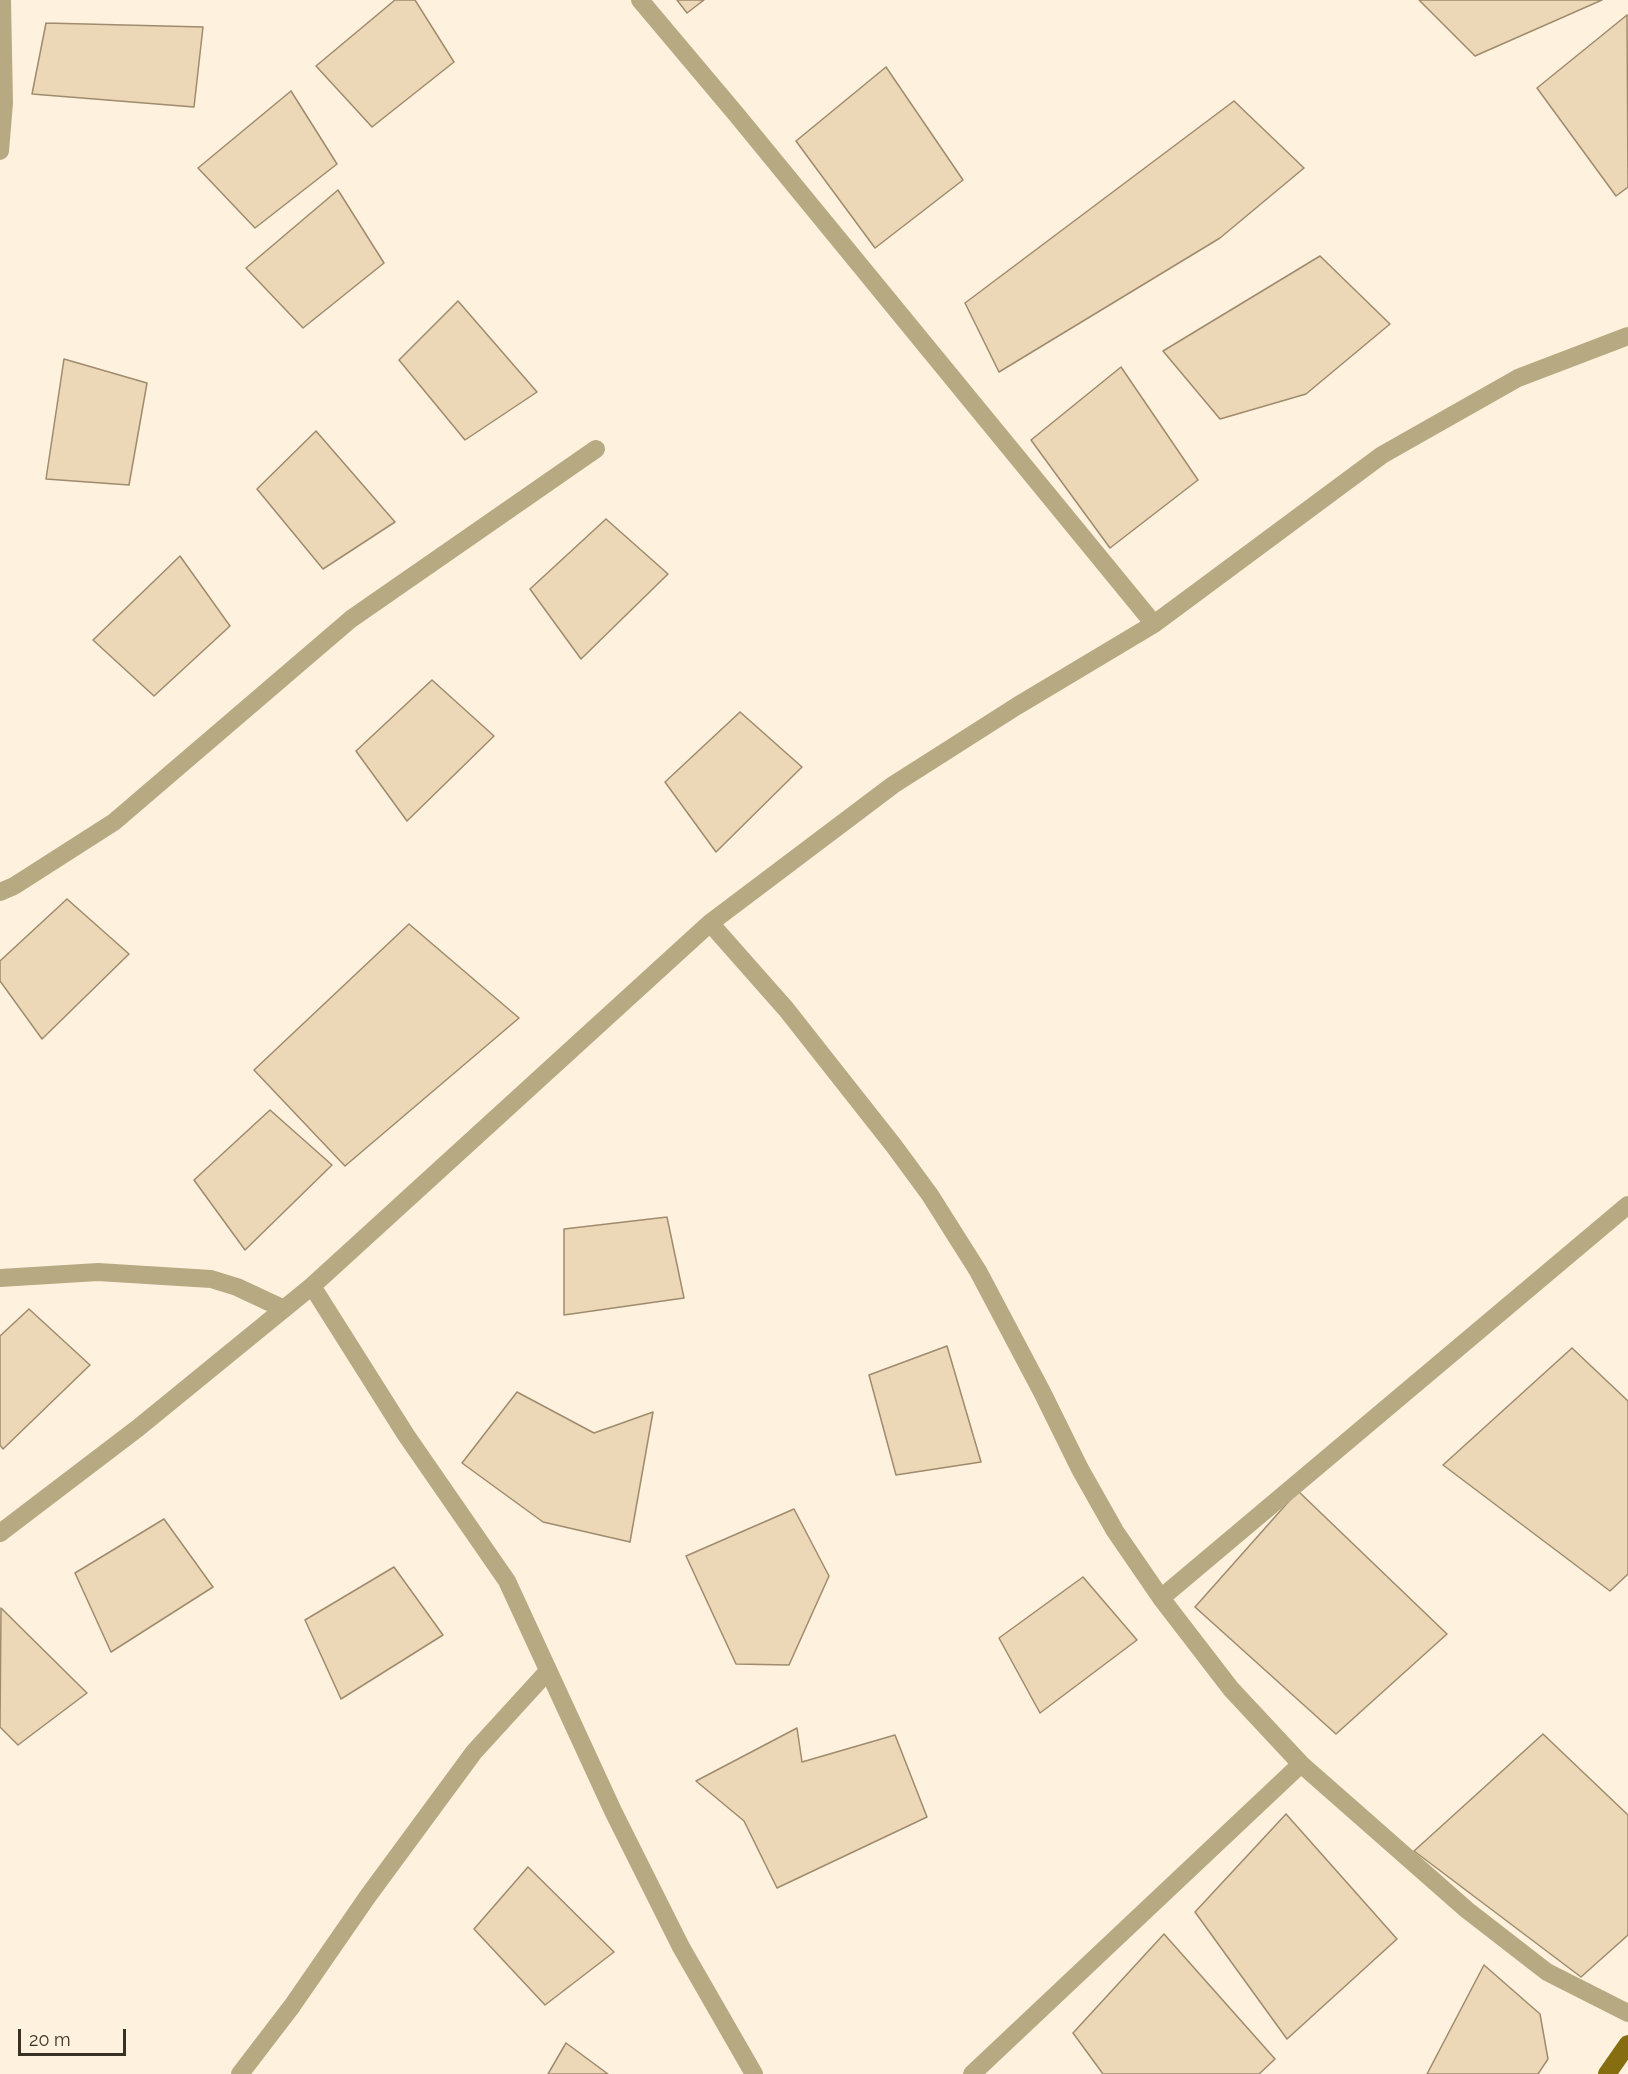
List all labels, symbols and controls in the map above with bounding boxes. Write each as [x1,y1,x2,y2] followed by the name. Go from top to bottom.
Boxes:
[21,2017,129,2055] scale bar
[29,2029,71,2050] text: 20 m

